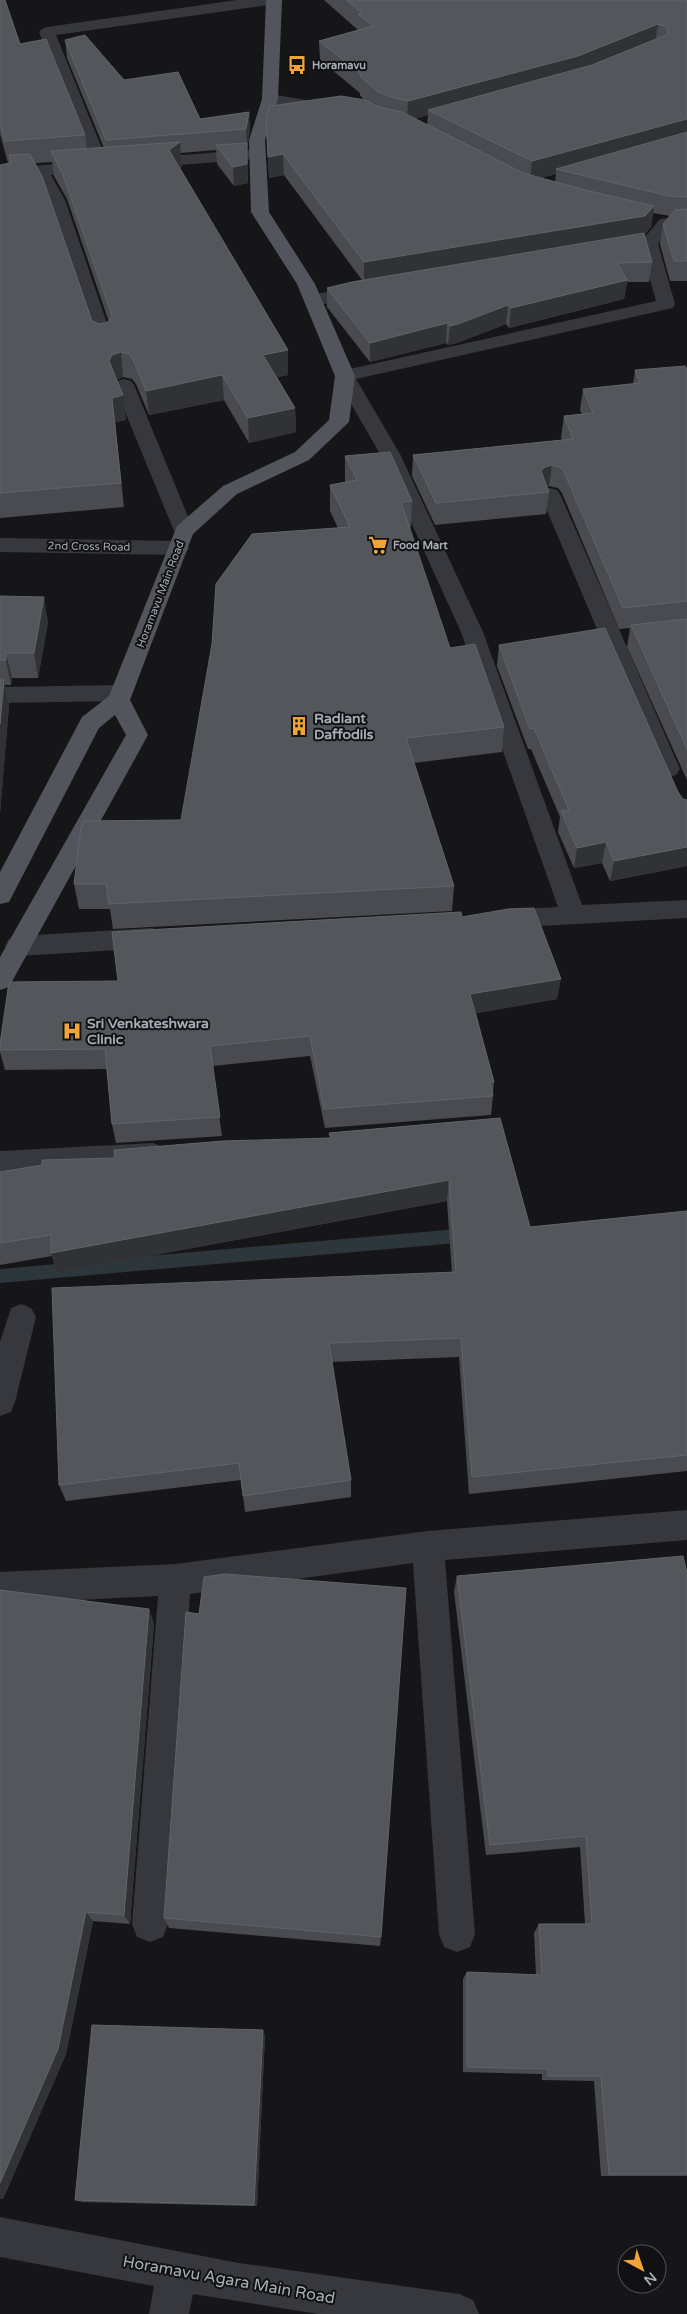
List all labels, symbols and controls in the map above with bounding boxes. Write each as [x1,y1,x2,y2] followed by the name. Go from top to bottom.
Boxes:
[286,54,308,76] bus stop icon: Horamavu
[312,59,366,72] place label: Horamavu
[367,534,389,556] supermarket icon: Food Mart
[47,539,131,554] street label: 2nd Cross Road
[134,539,187,650] street label: Horamavu Main Road
[393,539,448,552] place label: Food Mart
[314,710,374,743] place label: Radiant Daffodils
[288,715,310,737] building icon: Radiant Daffodils
[87,1015,209,1048] place label: Sri Venkateshwara Clinic
[61,1020,83,1042] hospital icon: Sri Venkateshwara Clinic
[617,2244,667,2294] north arrow
[121,2251,337,2309] street label: Horamavu Agara Main Road
[640,2268,660,2289] text: N

